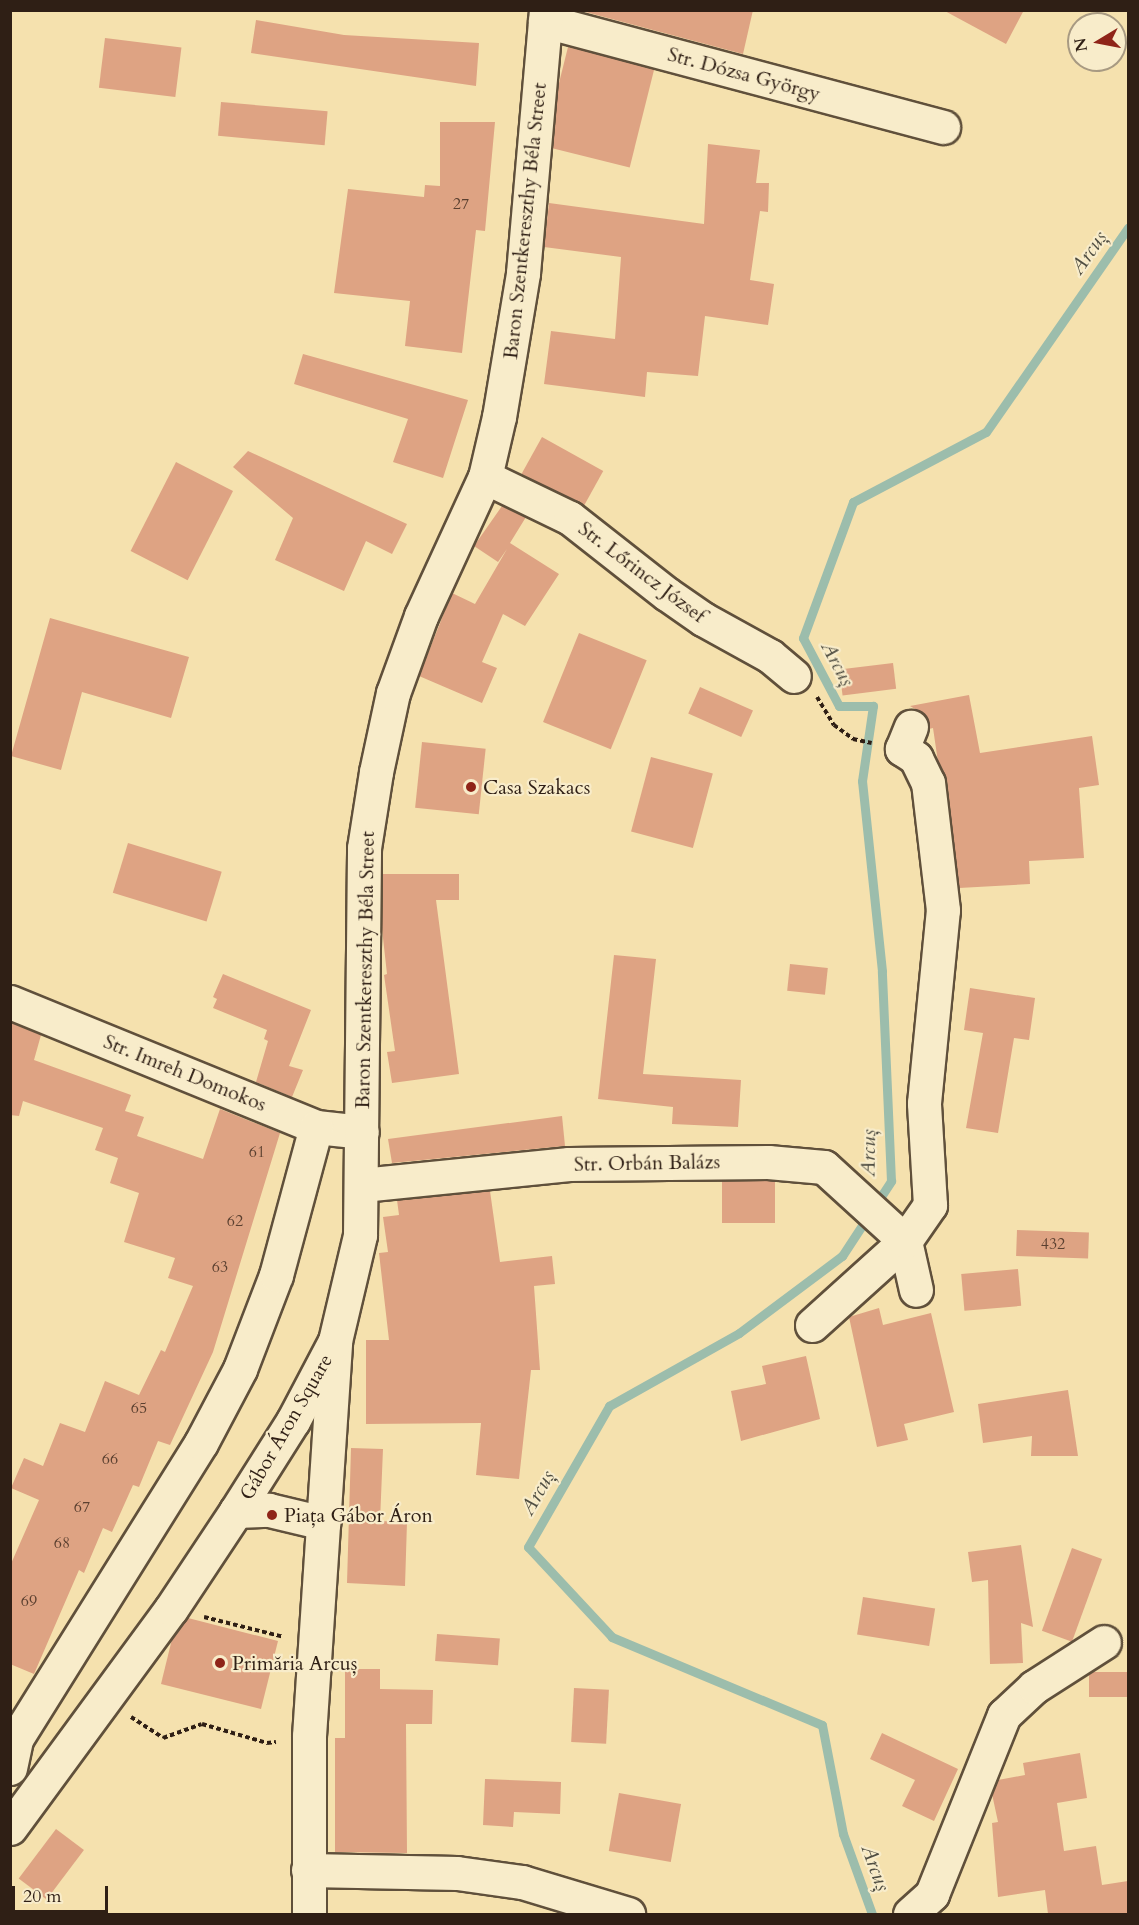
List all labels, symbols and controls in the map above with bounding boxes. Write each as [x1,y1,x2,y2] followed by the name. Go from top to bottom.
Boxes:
[1067,12,1127,72] north arrow
[1069,36,1093,54] text: N
[665,42,823,106] street label: Str. Dózsa György
[499,82,551,360] street label: Baron Szentkereszthy Béla Street
[453,194,469,214] house number: 27
[1065,226,1113,280] water label: Arcuș
[574,516,710,628] street label: Str. Lőrincz József
[815,637,859,691] water label: Arcuș
[483,775,590,799] place label: Casa Szakacs
[464,780,478,794] marker: Casa Szakacs
[351,831,379,1109] street label: Baron Szentkereszthy Béla Street
[100,1029,270,1117] street label: Str. Imreh Domokos
[856,1129,882,1177] water label: Arcuș
[249,1142,265,1162] house number: 61
[574,1150,720,1176] street label: Str. Orbán Balázs
[227,1211,243,1231] house number: 62
[1041,1234,1065,1254] house number: 432
[212,1257,228,1277] house number: 63
[234,1350,338,1504] street label: Gábor Áron Square
[131,1398,147,1418] house number: 65
[102,1449,118,1469] house number: 66
[515,1466,561,1520] water label: Arcuș
[74,1497,90,1517] house number: 67
[284,1503,433,1527] place label: Piața Gábor Áron
[265,1508,279,1522] marker: Piața Gábor Áron
[54,1533,70,1553] house number: 68
[21,1591,37,1611] house number: 69
[232,1651,357,1675] place label: Primăria Arcuș
[213,1656,227,1670] marker: Primăria Arcuș
[855,1841,895,1895] water label: Arcuș
[15,1874,111,1912] scale bar
[23,1884,62,1909] text: 20 m

